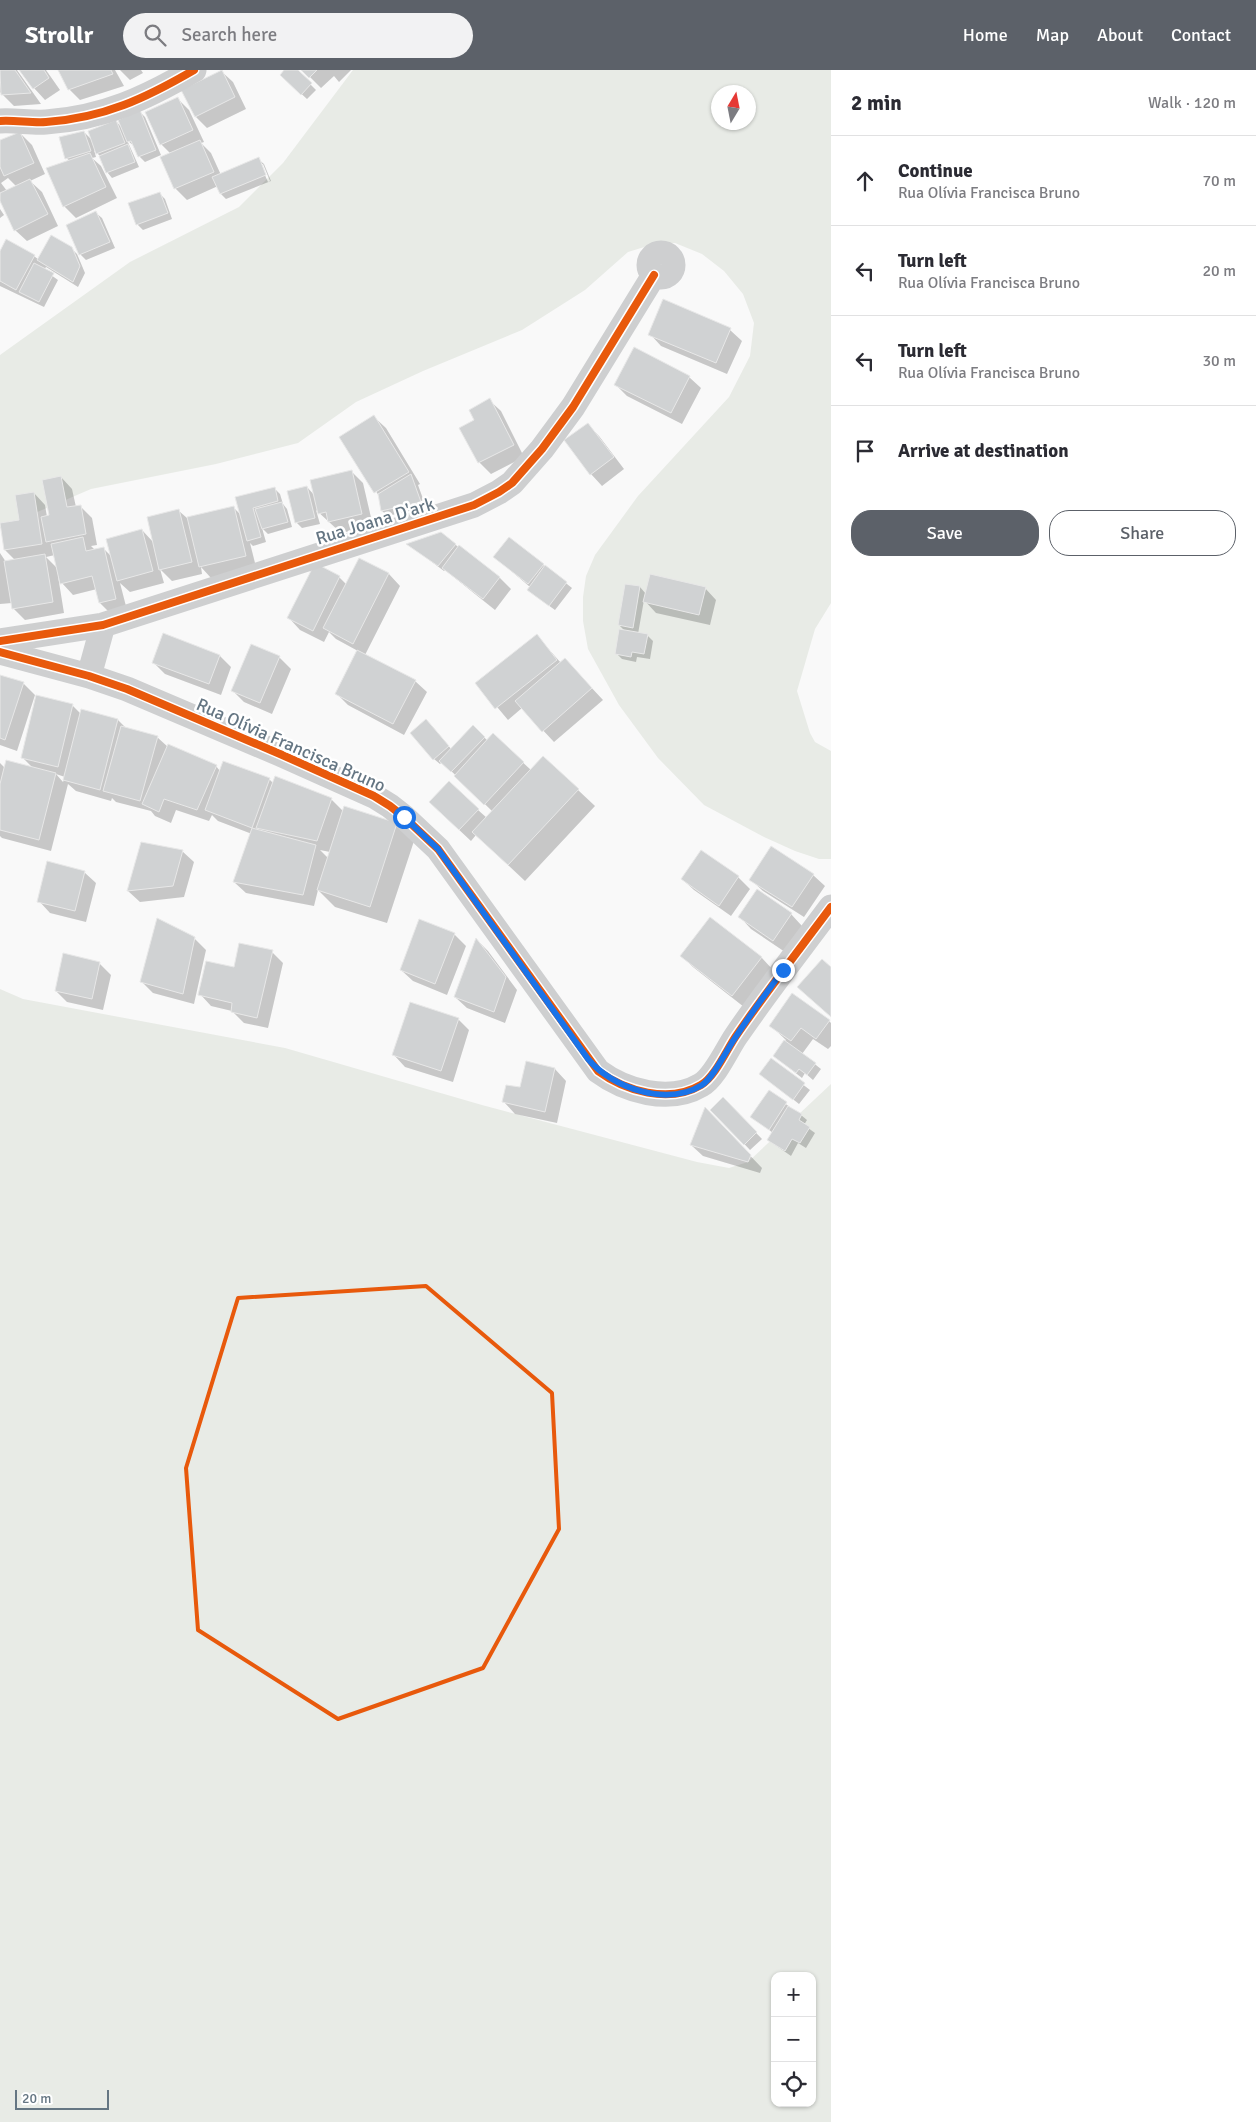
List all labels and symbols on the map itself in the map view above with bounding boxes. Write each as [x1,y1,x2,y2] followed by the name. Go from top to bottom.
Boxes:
[711,85,756,130] north arrow
[313,493,437,549] street label: Rua Joana D'ark
[193,693,389,797] street label: Rua Olívia Francisca Bruno
[393,806,416,829] route start
[772,959,795,982] route end
[15,2087,109,2110] scale bar

